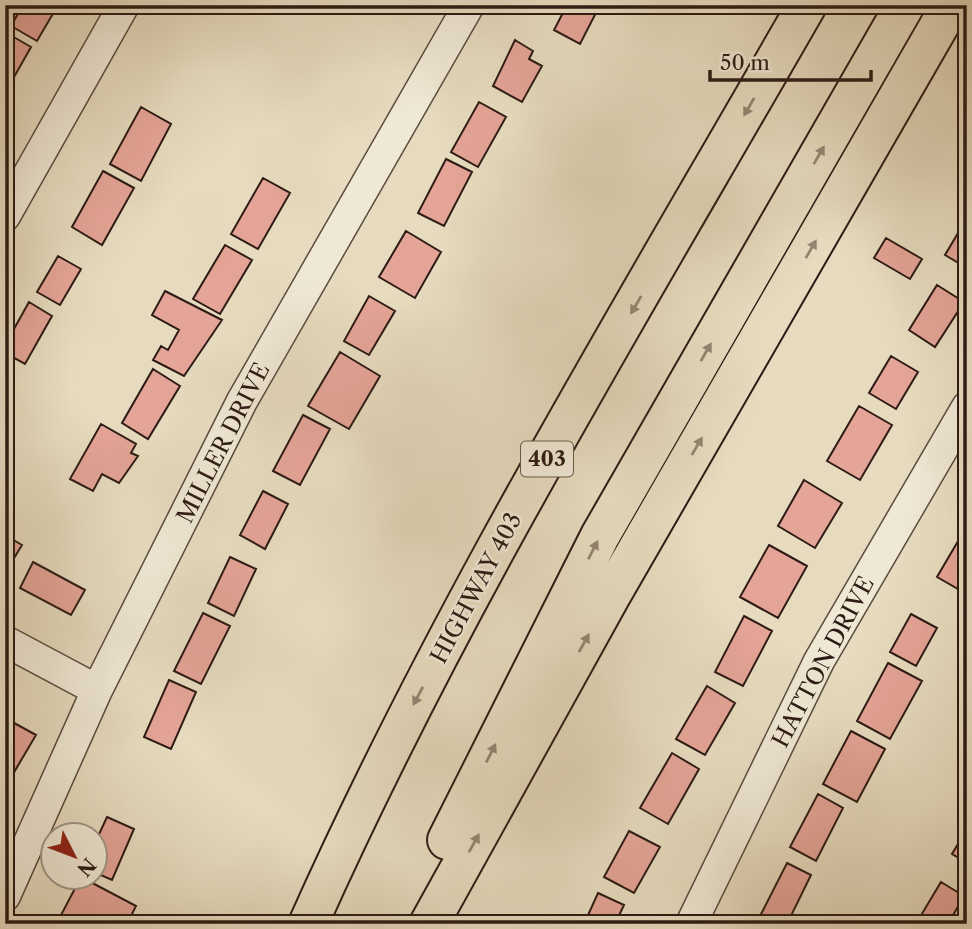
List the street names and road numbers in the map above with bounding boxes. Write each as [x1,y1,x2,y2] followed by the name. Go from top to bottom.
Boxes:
[171,358,275,528] street label: MILLER DRIVE
[521,442,573,476] road number: 403
[424,508,528,668] street label: HIGHWAY 403
[766,572,880,752] street label: HATTON DRIVE

